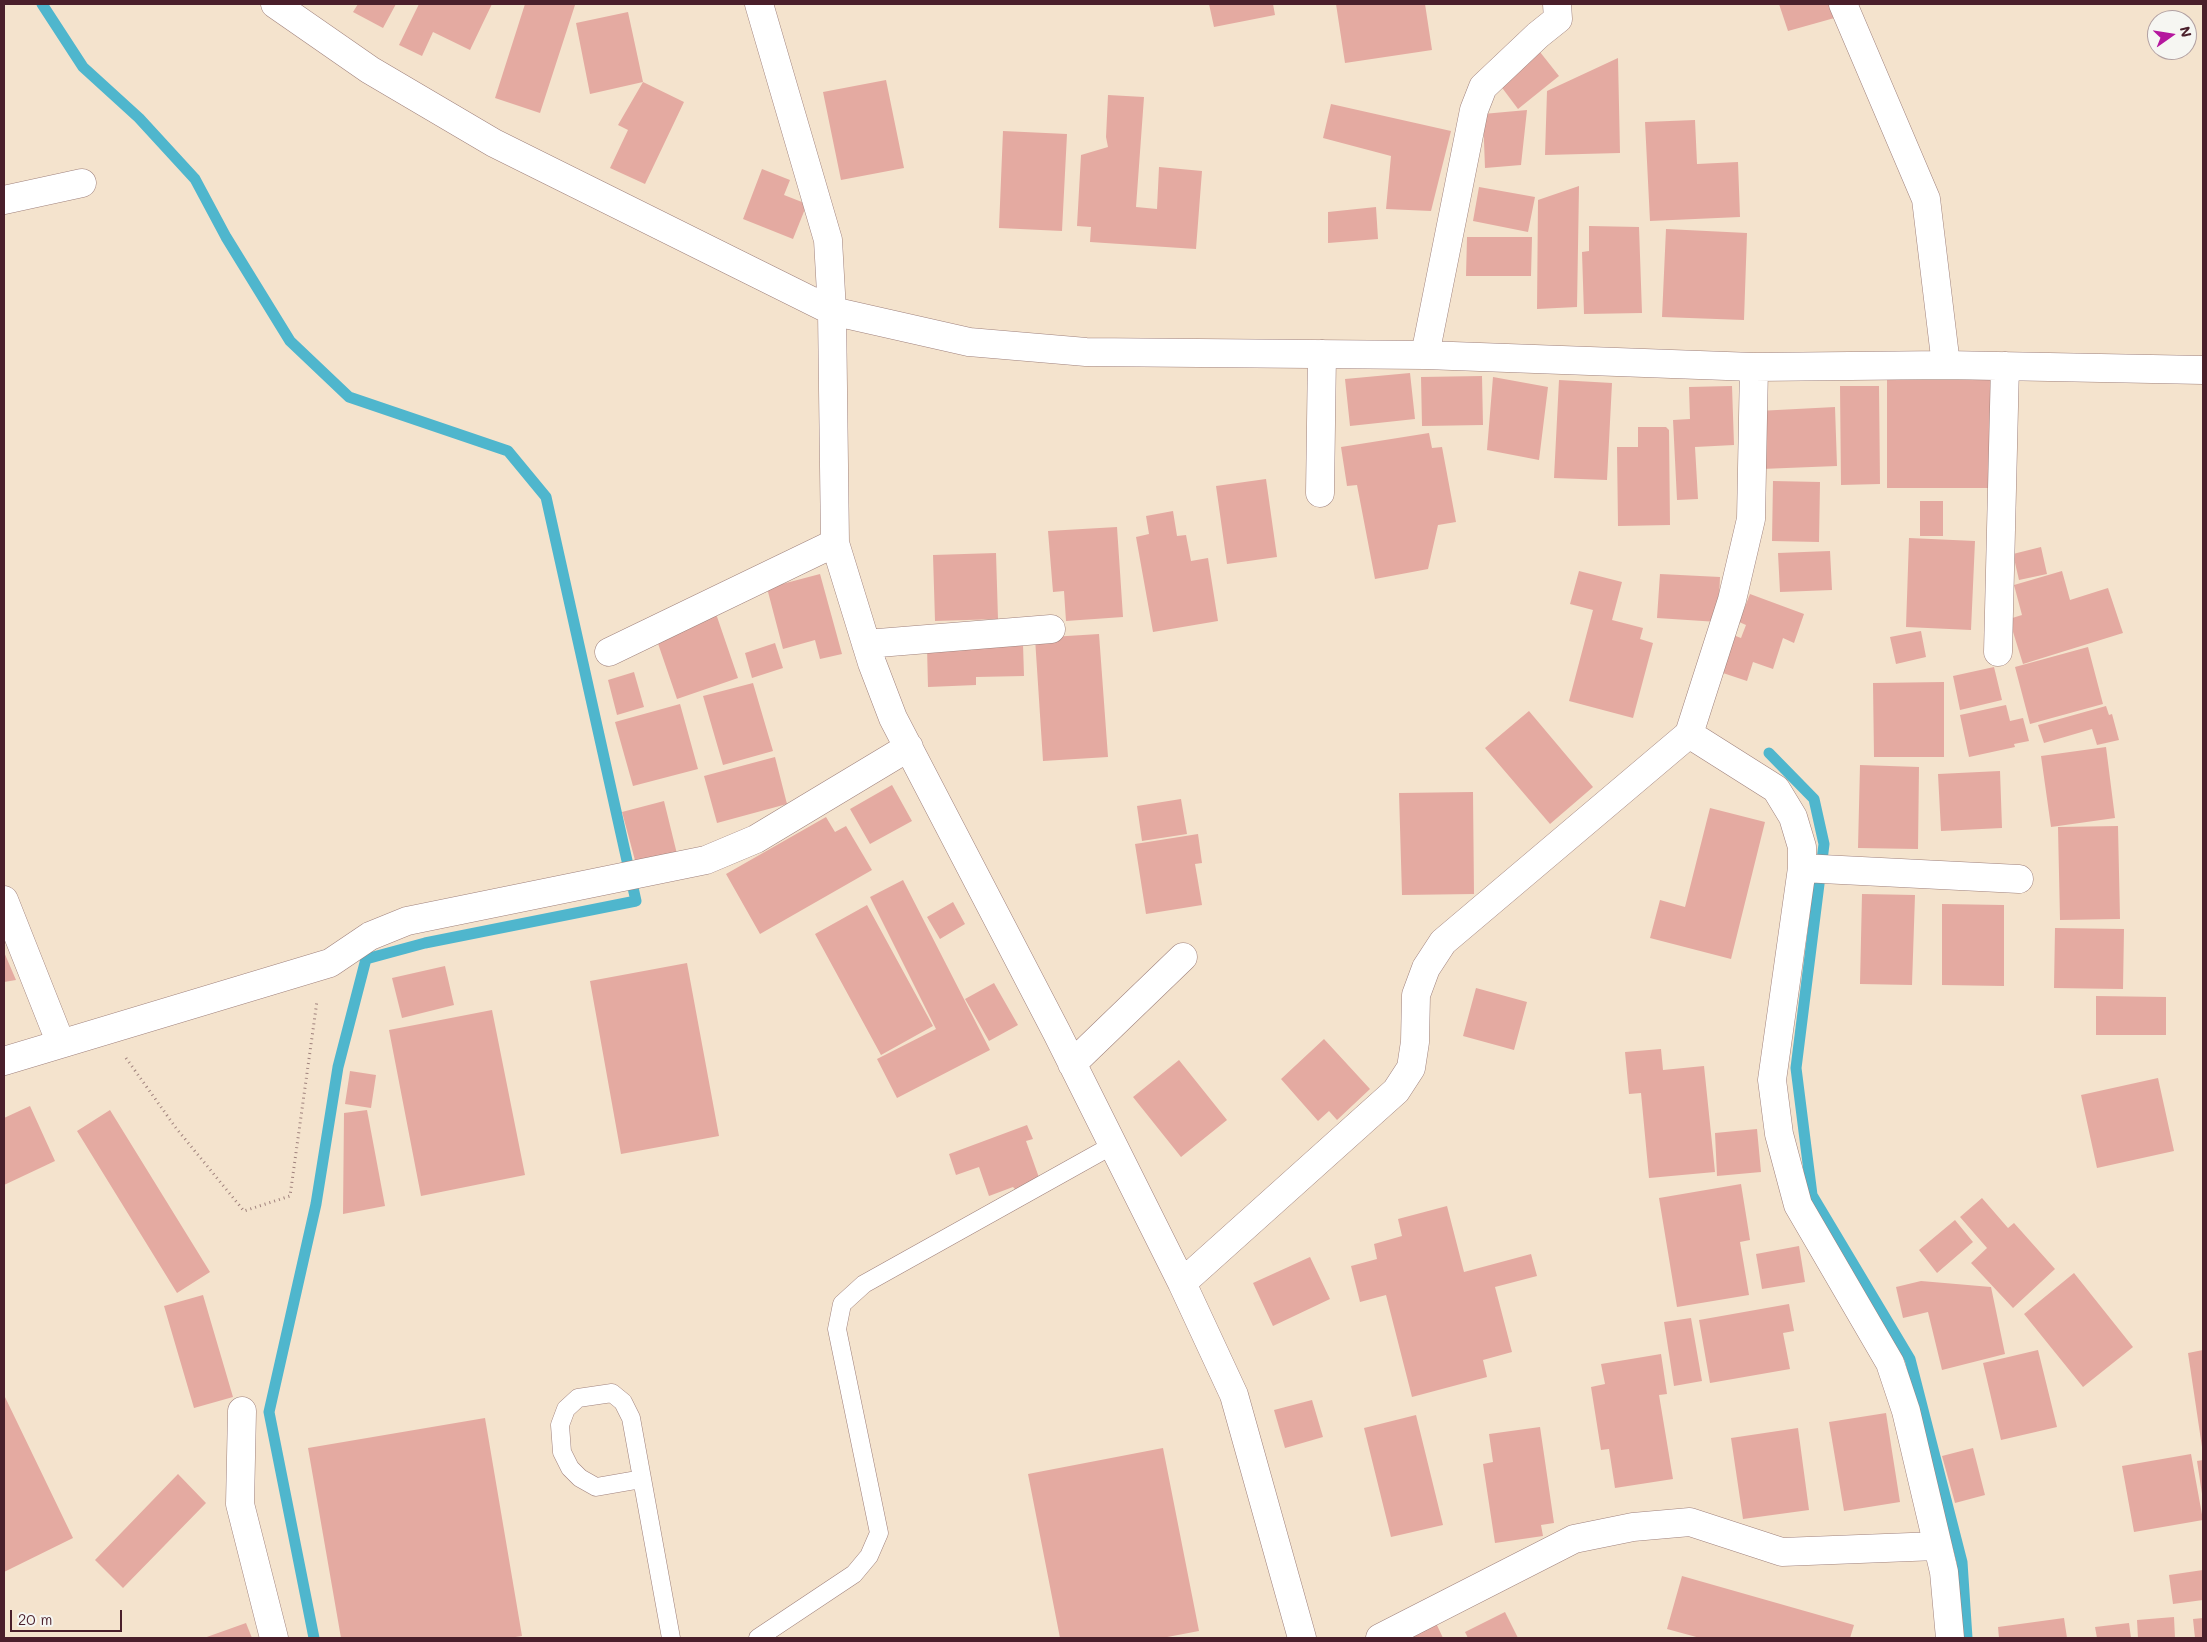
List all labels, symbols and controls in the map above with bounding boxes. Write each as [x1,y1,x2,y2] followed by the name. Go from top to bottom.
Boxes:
[2147,10,2197,60] north arrow
[2176,24,2197,39] text: N
[12,1600,125,1632] scale bar
[18,1609,52,1629] text: 20 m

